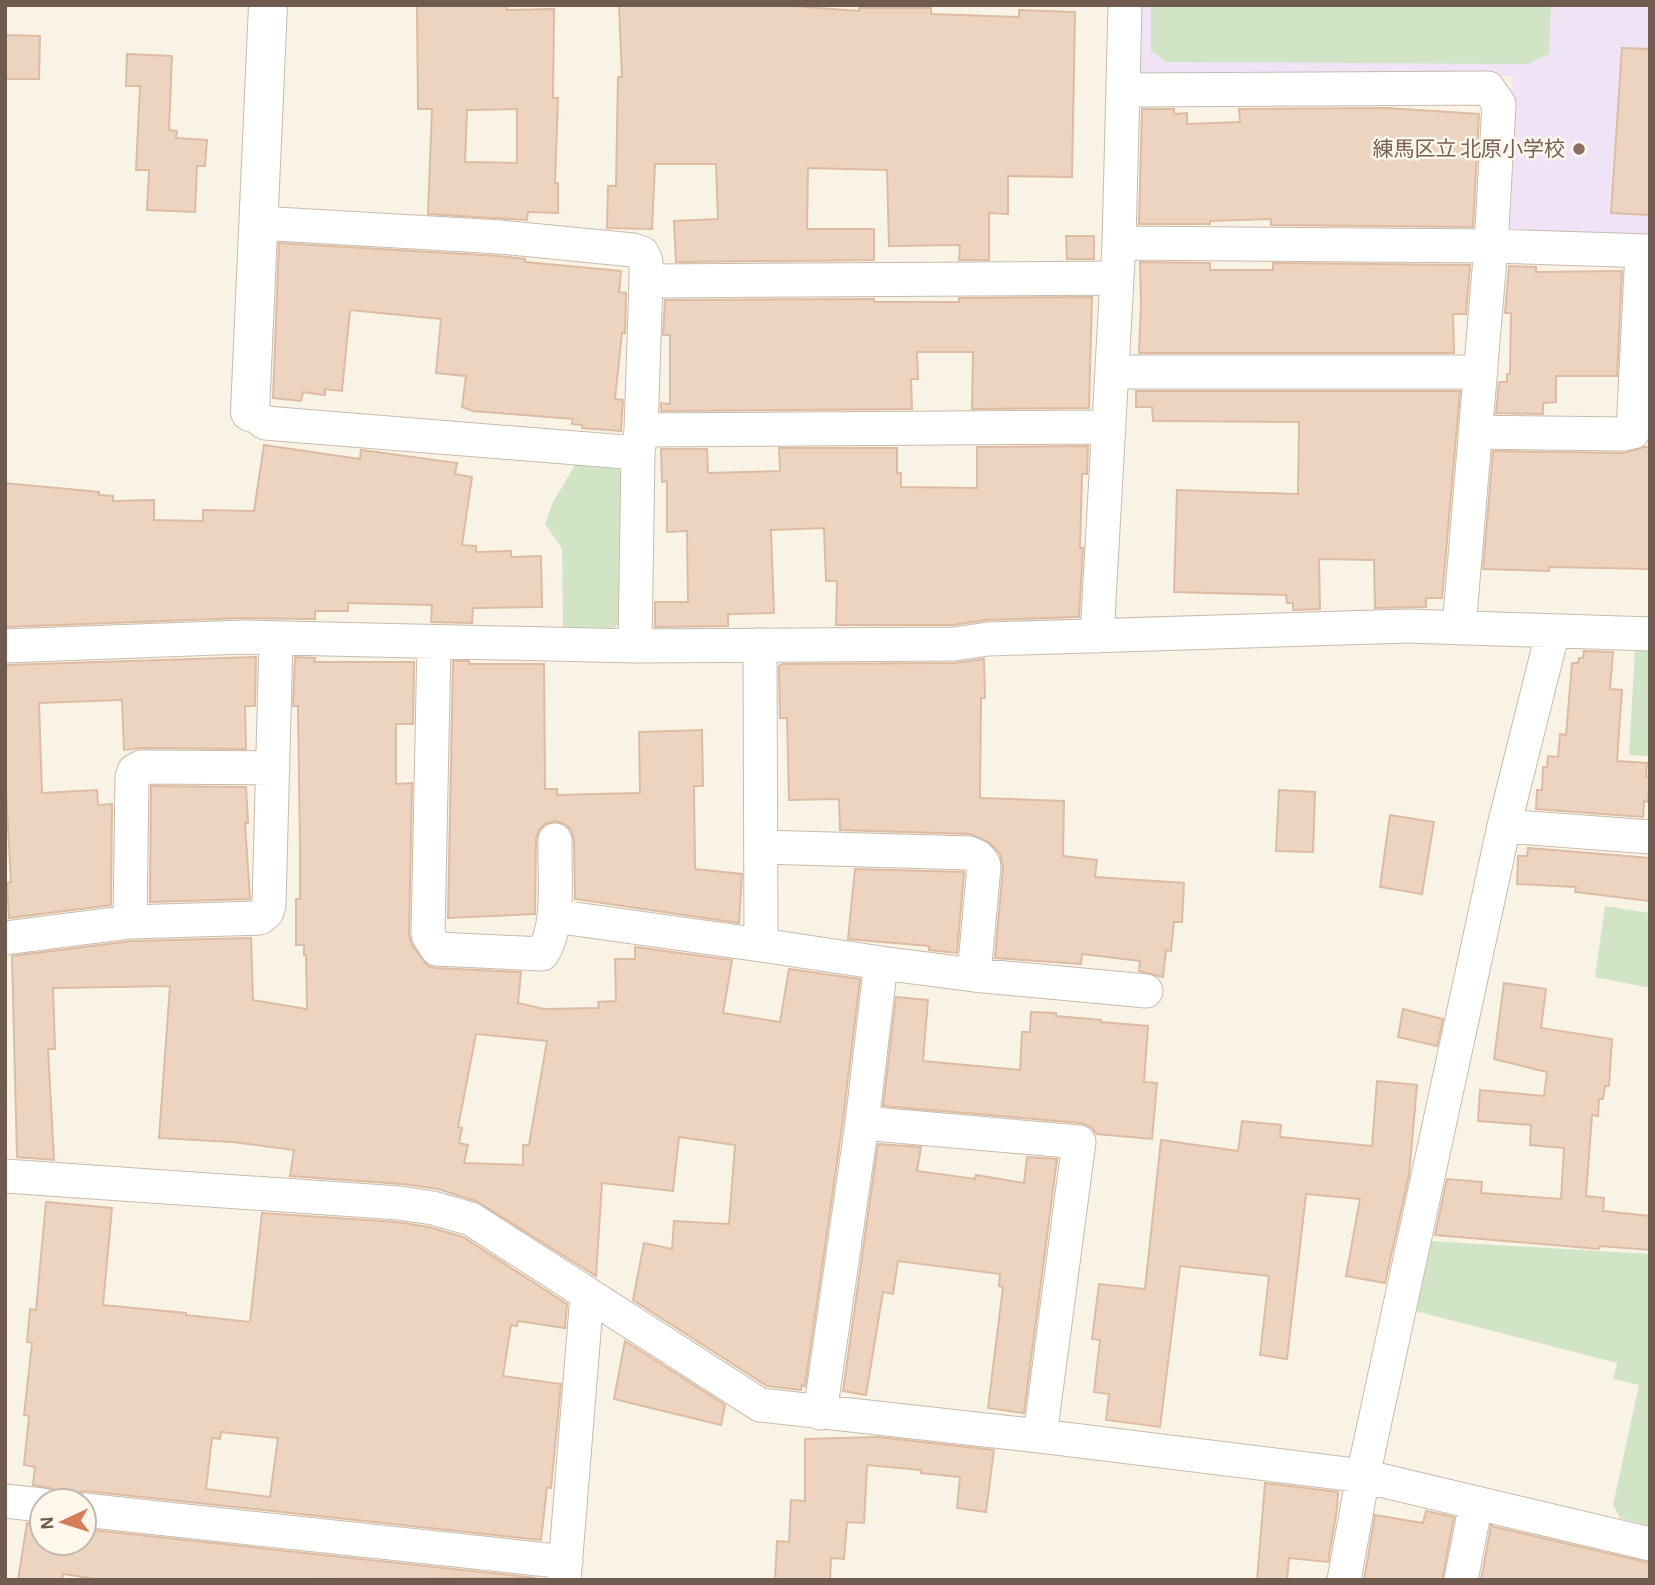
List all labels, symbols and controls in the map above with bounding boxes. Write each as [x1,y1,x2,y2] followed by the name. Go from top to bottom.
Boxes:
[1373,138,1565,160] place label: 練馬区立 北原小学校
[1571,141,1587,157] marker: 練馬区立 北原小学校
[28,1487,98,1557] north arrow
[38,1516,57,1530] text: N

